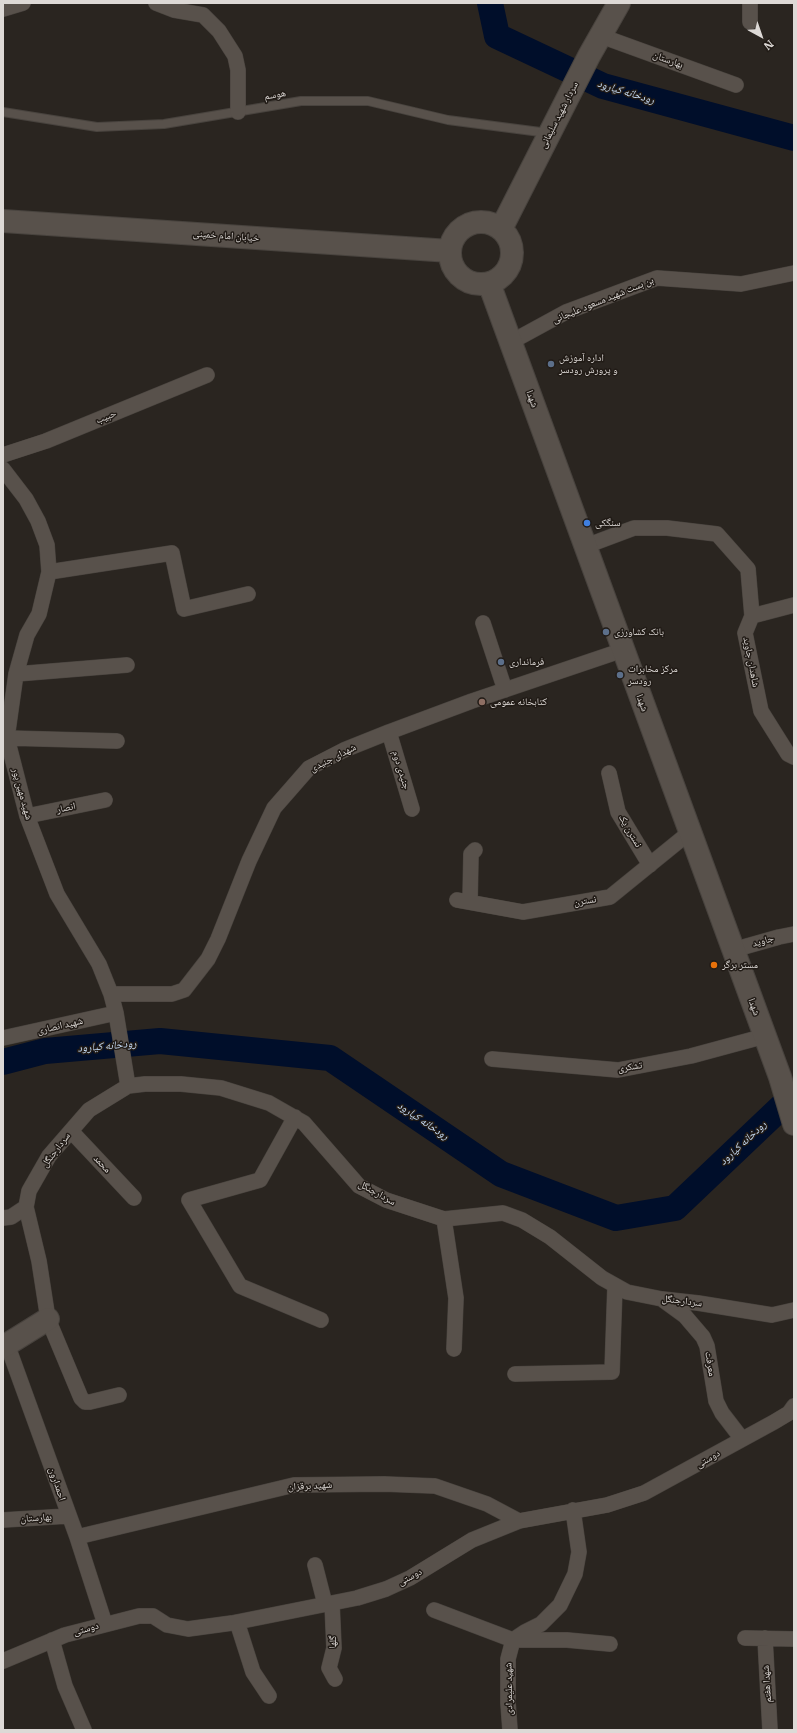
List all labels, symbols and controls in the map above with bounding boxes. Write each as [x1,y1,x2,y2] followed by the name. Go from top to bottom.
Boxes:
[741,16,781,56] north arrow
[761,37,777,53] text: N
[651,49,685,71] street label: بهارستان
[596,77,656,107] water label: رودخانه کیارود
[537,80,581,150] street label: سردار شهید سلیمانی
[263,87,287,103] street label: هوسم
[192,228,260,244] street label: خیابان امام خمینی
[551,274,655,326] street label: بن بست شهید مسعود علیجانی
[559,352,618,376] place label: اداره آموزش و پرورش رودسر
[546,359,556,369] marker: اداره آموزش و پرورش رودسر
[523,389,541,409] street label: شهدا
[94,407,118,427] street label: حبیب
[595,517,621,529] place label: سنگکى
[582,518,592,528] marker: سنگکى
[614,626,664,638] place label: بانک کشاورزى
[601,627,611,637] marker: بانک کشاورزى
[740,636,762,688] street label: شاهدان جاوید
[509,656,544,668] place label: فرماندارى
[496,657,506,667] marker: فرماندارى
[628,663,678,686] place label: مرکز مخابرات رودسر
[615,670,625,680] marker: مرکز مخابرات رودسر
[633,693,651,713] street label: شهدا
[490,696,547,708] place label: کتابخانه عمومى
[477,697,487,707] marker: کتابخانه عمومى
[308,741,358,775] street label: شهدای جنیدی
[389,749,413,791] street label: جنیدی دوم
[9,767,35,821] street label: شهید مهین پور
[55,800,77,816] street label: انصار
[616,812,644,850] street label: نسترن یک
[573,893,597,909] street label: نسترن
[751,932,775,950] street label: جاوید
[722,959,758,971] place label: مستر برگر
[709,960,719,970] marker: مستر برگر
[745,997,763,1017] street label: شهدا
[36,1015,84,1037] street label: شهید انصاری
[77,1037,137,1055] water label: رودخانه کیارود
[617,1059,643,1075] street label: تشکری
[395,1099,451,1143] water label: رودخانه کیارود
[717,1118,769,1168] water label: رودخانه کیارود
[39,1130,73,1170] street label: سردارجنگل
[91,1153,113,1175] street label: محمد
[356,1178,398,1208] street label: سردارجنگل
[661,1293,703,1309] street label: سردارجنگل
[702,1351,718,1377] street label: معرفت
[694,1447,722,1471] street label: دوستی
[46,1466,68,1502] street label: احمدارون
[288,1479,332,1493] street label: شهید برقزان
[20,1511,52,1525] street label: بهارستان
[396,1566,424,1588] street label: دوستی
[72,1620,100,1638] street label: دوستی
[327,1635,339,1649] street label: گلها
[503,1662,515,1716] street label: شهید علیمرادی
[760,1665,774,1703] street label: شهدا هفتم

